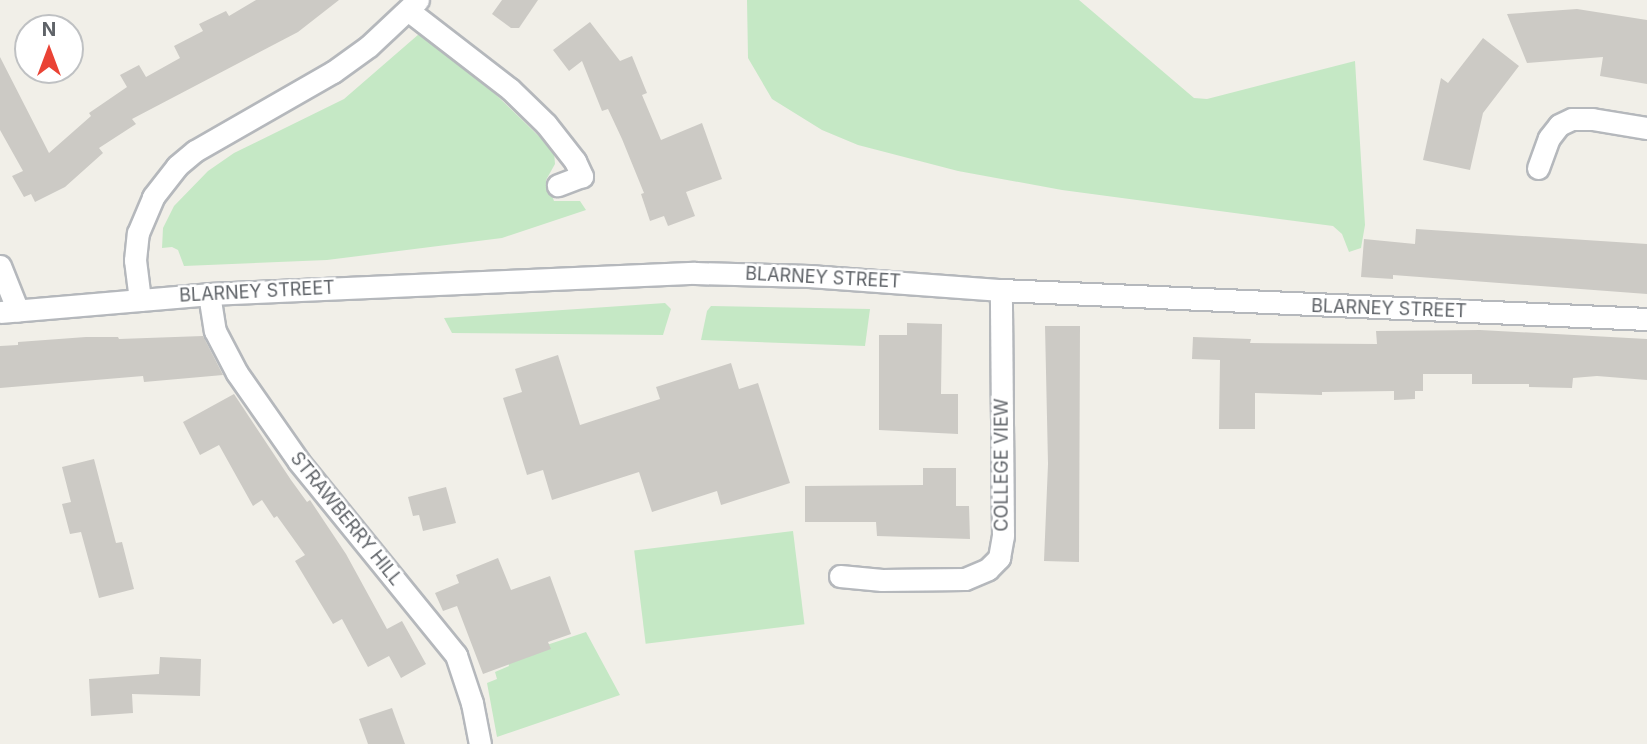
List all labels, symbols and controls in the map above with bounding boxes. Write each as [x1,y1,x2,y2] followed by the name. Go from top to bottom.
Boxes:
[14,14,84,84] north arrow
[42,18,56,41] text: N
[745,263,901,293] street label: BLARNEY STREET
[179,277,335,307] street label: BLARNEY STREET
[1311,295,1467,323] street label: BLARNEY STREET
[991,398,1013,532] street label: COLLEGE VIEW
[286,448,406,590] street label: STRAWBERRY HILL

